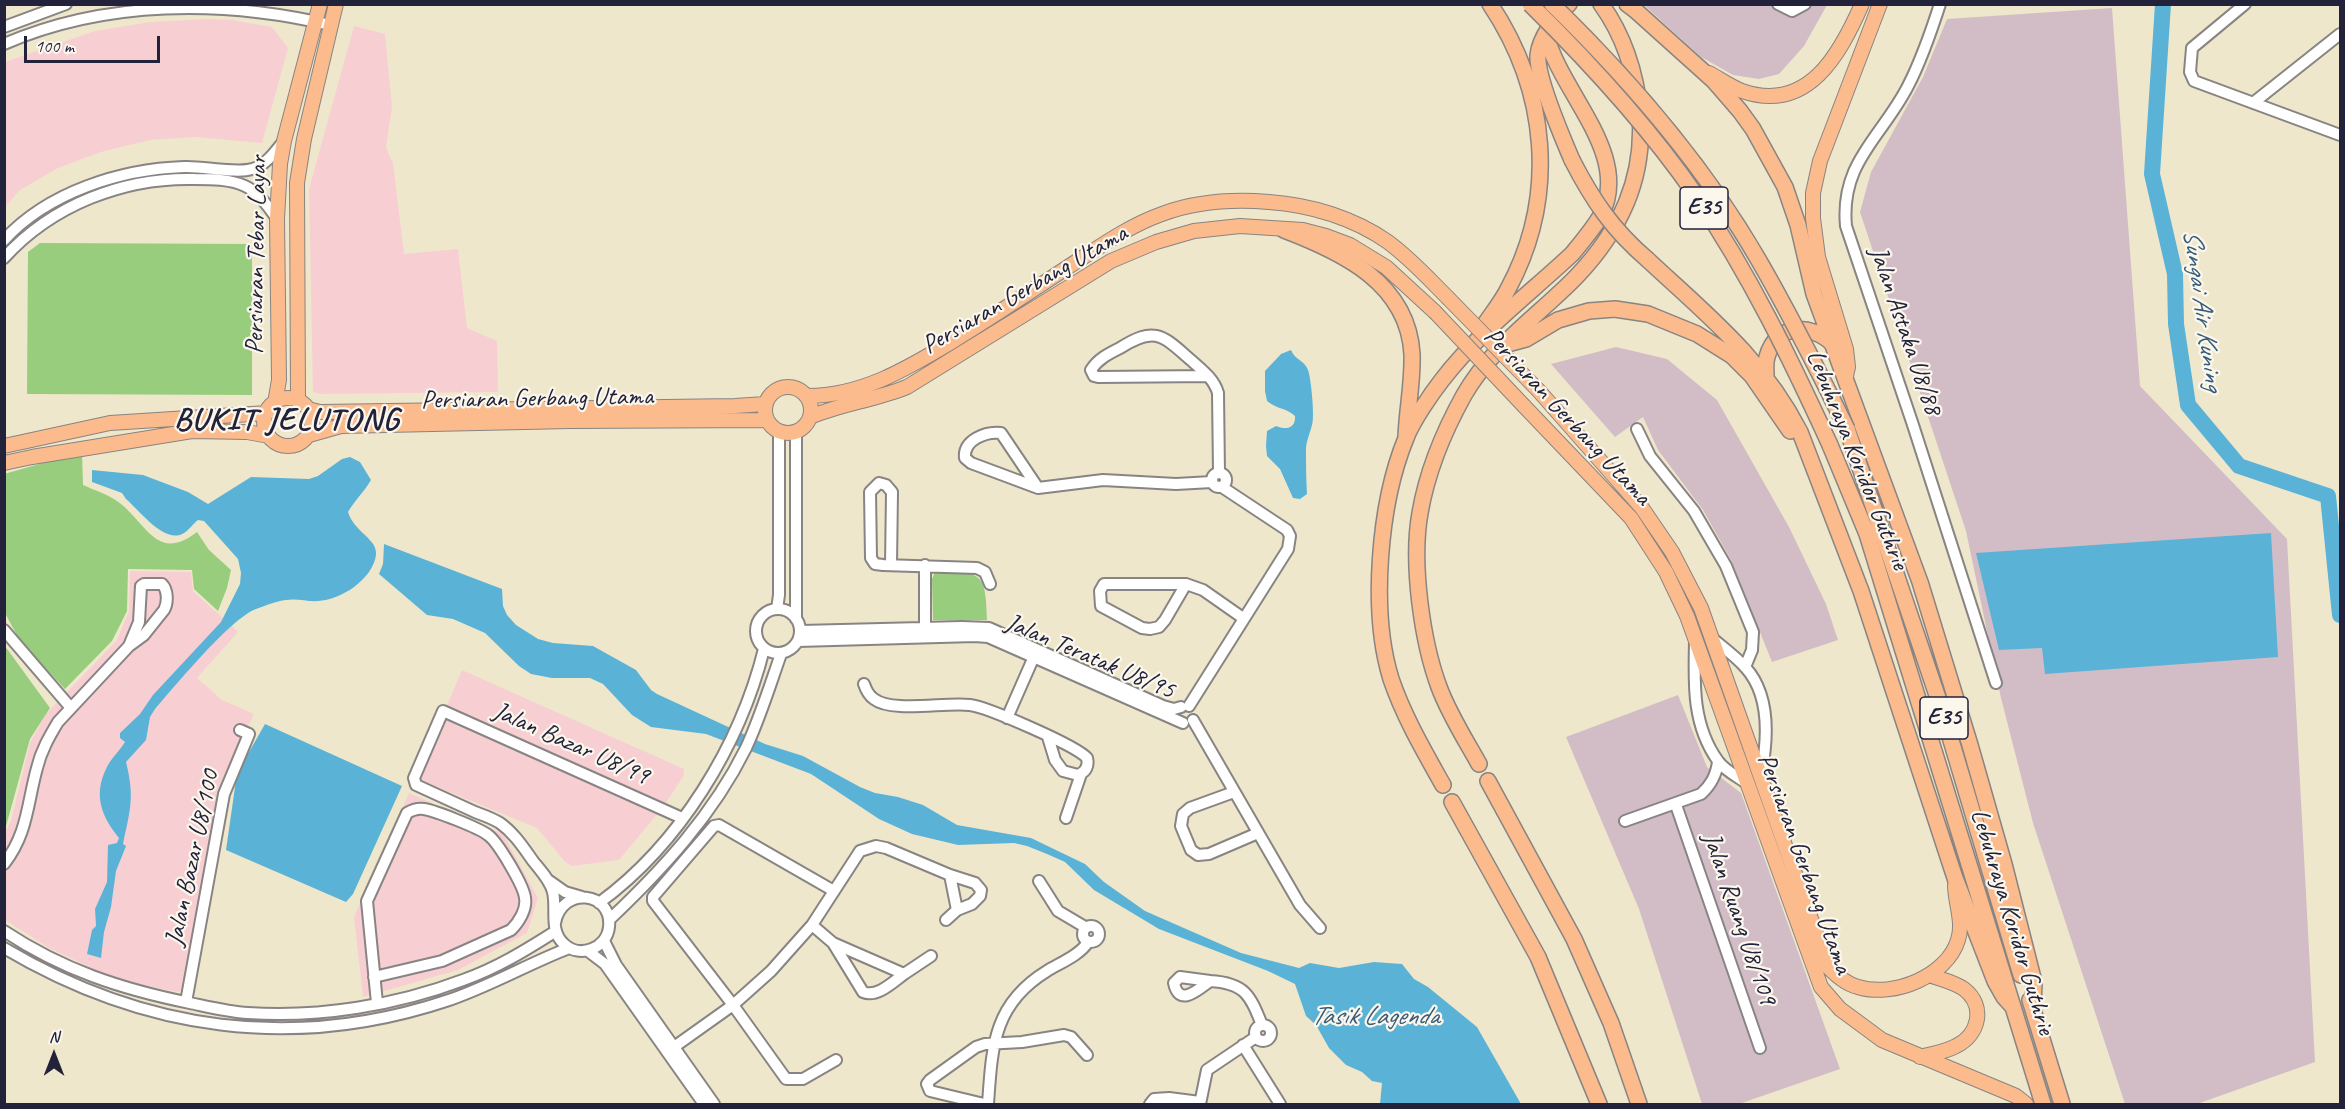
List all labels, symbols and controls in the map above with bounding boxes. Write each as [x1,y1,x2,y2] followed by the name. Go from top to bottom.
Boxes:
[27,24,164,62] scale bar
[35,35,74,57] text: 100 m
[240,156,274,354] street label: Persiaran Tebar Layar
[1680,187,1728,229] road number: E35
[917,218,1133,362] street label: Persiaran Gerbang Utama
[2175,227,2229,393] water label: Sungai Air Kuning
[1862,243,1948,419] street label: Jalan Astaka U8/88
[1476,322,1658,512] street label: Persiaran Gerbang Utama
[1799,346,1915,574] street label: Lebuhraya Koridor Guthrie
[421,381,653,417] street label: Persiaran Gerbang Utama
[174,402,400,440] district label: BUKIT JELUTONG
[1001,607,1179,707] street label: Jalan Teratak U8/95
[488,696,654,792] street label: Jalan Bazar U8/99
[1920,697,1968,739] road number: E35
[1750,750,1858,978] street label: Persiaran Gerbang Utama
[159,767,227,949] street label: Jalan Bazar U8/100
[1963,806,2061,1038] street label: Lebuhraya Koridor Guthrie
[1695,829,1783,1009] street label: Jalan Ruang U8/109
[1311,1001,1439,1033] water label: Tasik Lagenda
[24,1025,84,1085] north arrow
[49,1027,59,1047] text: N

